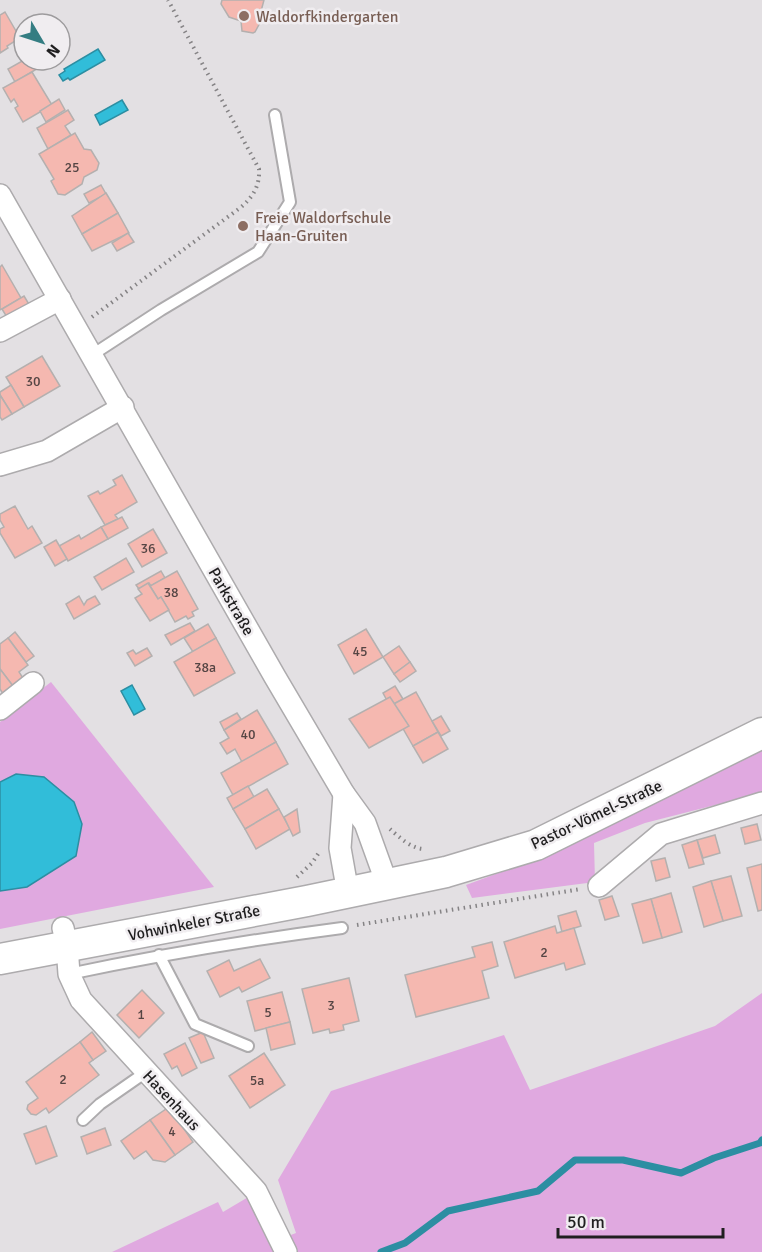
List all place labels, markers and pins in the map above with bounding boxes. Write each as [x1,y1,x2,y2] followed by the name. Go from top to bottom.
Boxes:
[256,7,398,27] place label: Waldorfkindergarten
[237,9,251,23] marker: Waldorfkindergarten
[255,208,391,246] place label: Freie Waldorfschule Haan-Gruiten
[236,219,250,233] marker: Freie Waldorfschule Haan-Gruiten

